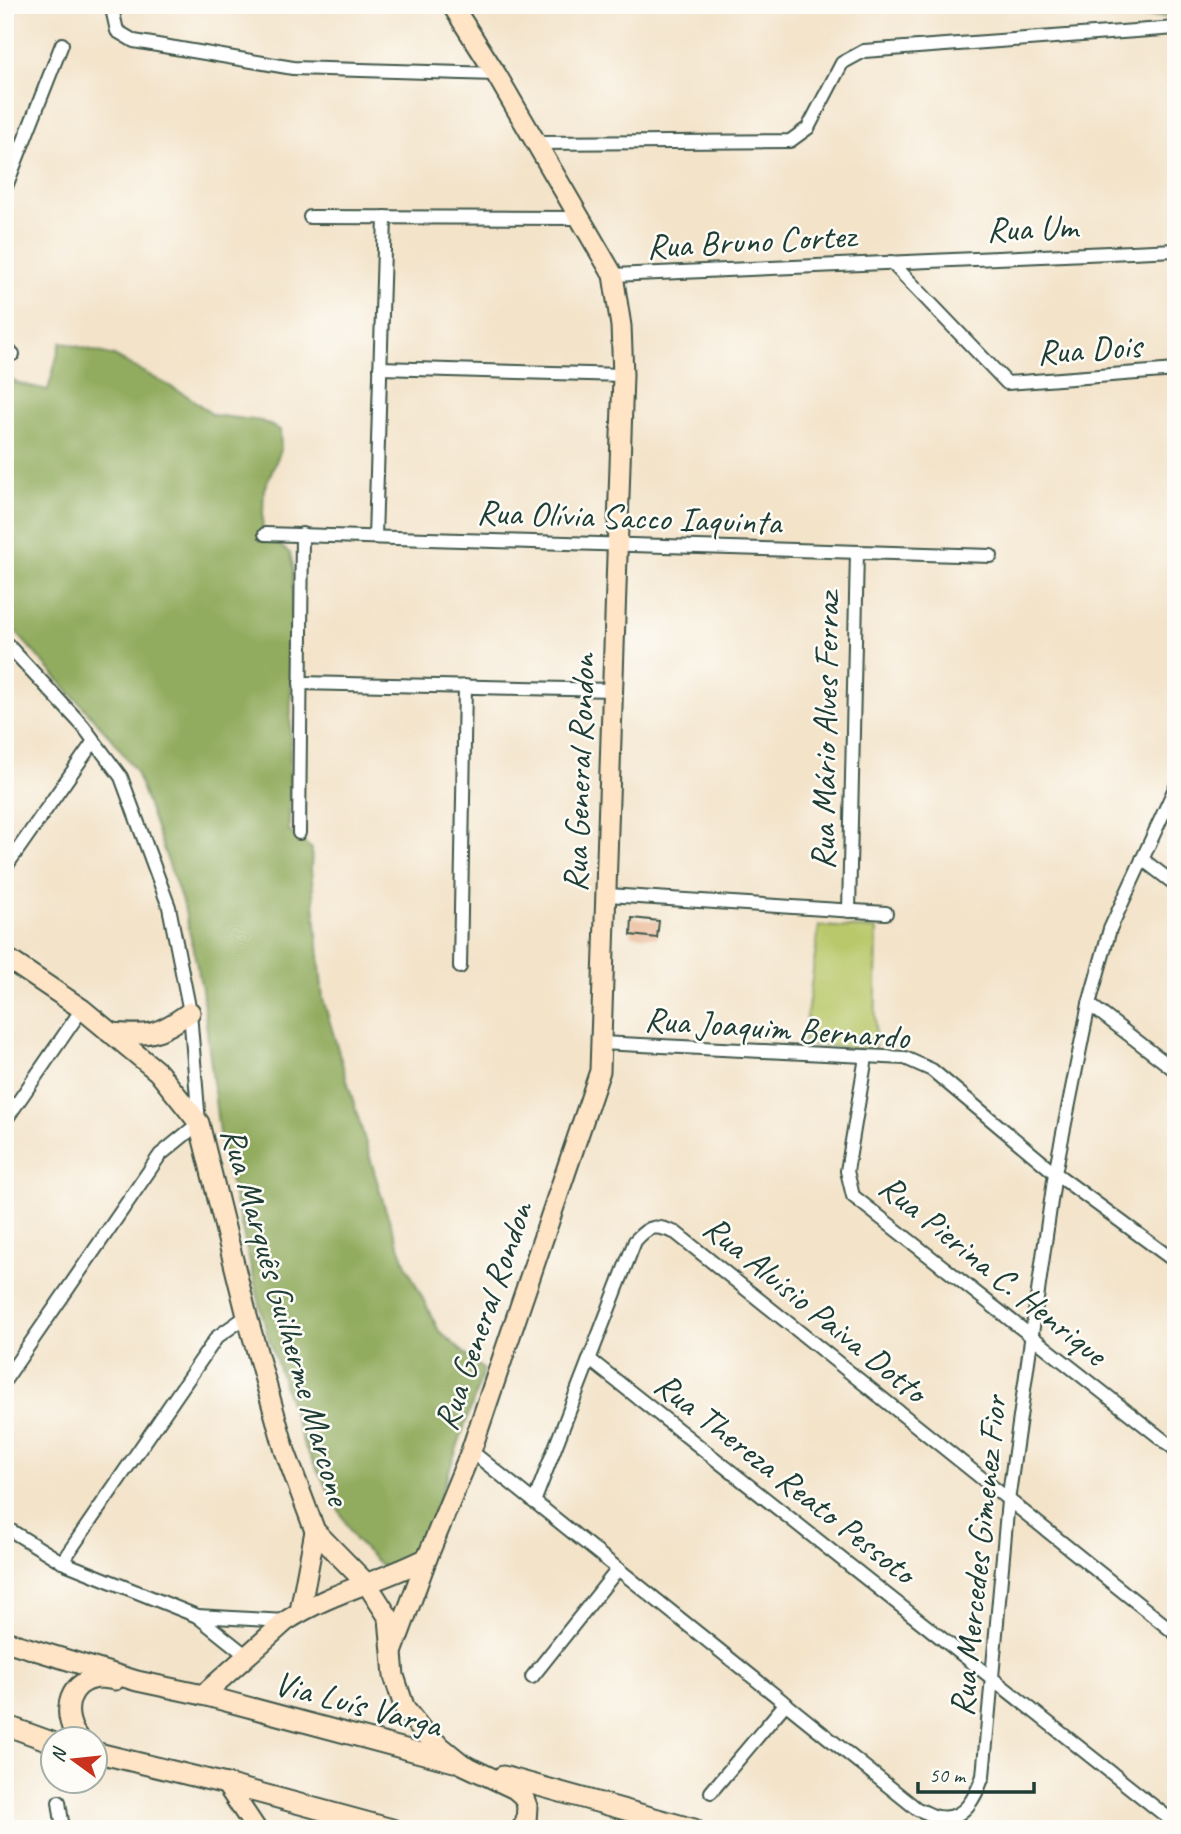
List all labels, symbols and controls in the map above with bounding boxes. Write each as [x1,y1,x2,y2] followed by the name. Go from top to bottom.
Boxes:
[986,204,1082,252] street label: Rua Um
[645,213,860,269] street label: Rua Bruno Cortez
[1035,323,1146,375] street label: Rua Dois
[476,489,784,545] street label: Rua Olívia Sacco Iaquinta
[800,588,850,870] street label: Rua Mário Alves Ferraz
[552,651,606,893] street label: Rua General Rondon
[643,996,912,1060] street label: Rua Joaquim Bernardo
[211,1122,362,1512] street label: Rua Marquês Guilherme Marcone
[870,1164,1118,1377] street label: Rua Pierina C. Henrique
[423,1194,544,1436] street label: Rua General Rondon
[694,1205,939,1415] street label: Rua Aluisio Paiva Dotto
[645,1362,927,1596] street label: Rua Thereza Reato Pessoto
[939,1391,1017,1718] street label: Rua Mercedes Gimenez Fior
[270,1660,448,1748] street label: Via Luís Varga
[38,1726,108,1796] north arrow
[45,1744,72,1765] text: N
[918,1750,1034,1794] scale bar
[929,1762,967,1788] text: 50 m

